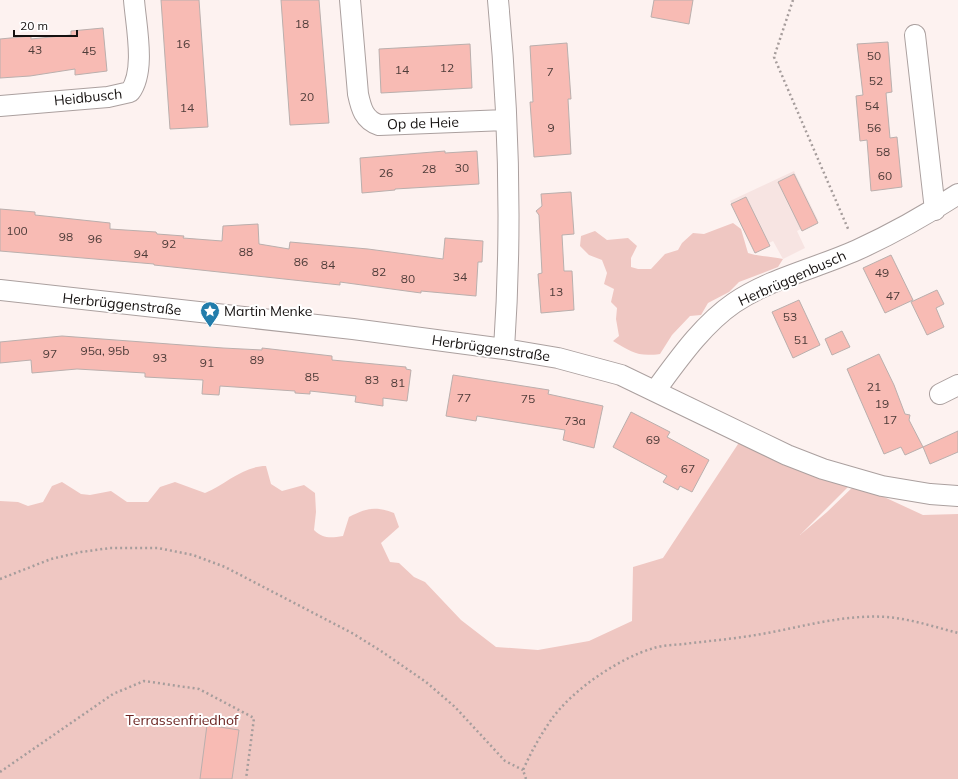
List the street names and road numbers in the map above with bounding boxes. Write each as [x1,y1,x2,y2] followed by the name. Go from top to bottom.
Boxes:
[53,84,123,110] street label: Heidbusch
[387,113,459,133] street label: Op de Heie
[735,246,849,310] street label: Herbrüggenbusch
[62,289,182,319] street label: Herbrüggenstraße
[431,331,551,365] street label: Herbrüggenstraße

